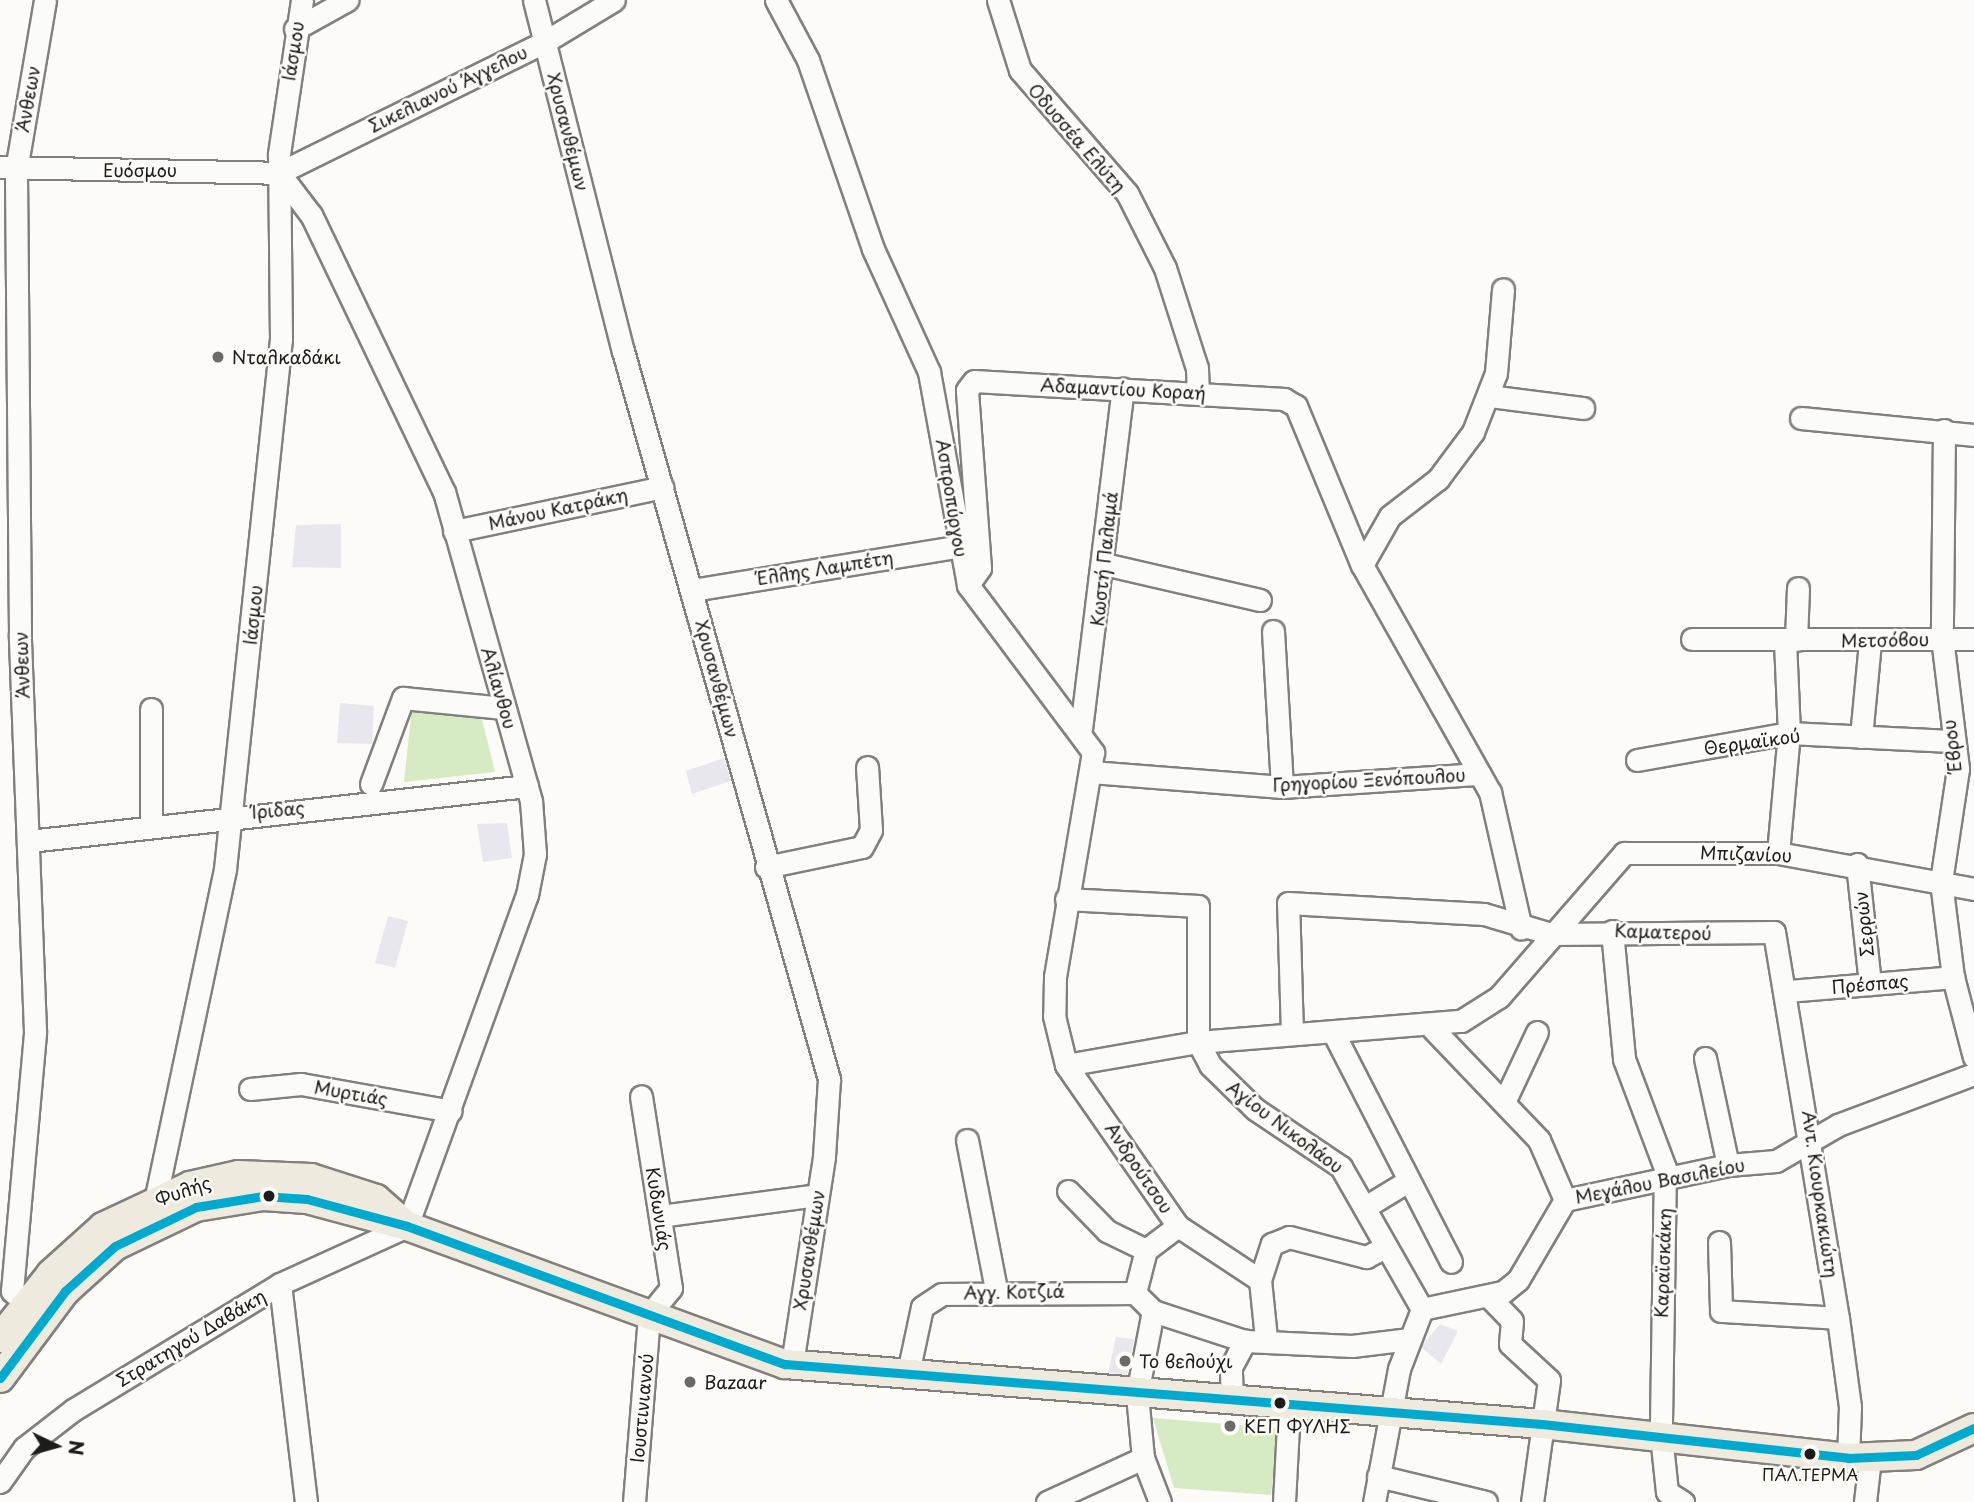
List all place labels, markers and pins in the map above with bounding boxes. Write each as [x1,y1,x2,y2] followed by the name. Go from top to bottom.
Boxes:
[232,346,341,368] place label: Νταλκαδάκι
[210,349,226,365] marker: Νταλκαδάκι
[262,1189,276,1203] unlabelled marker
[1139,1350,1232,1372] place label: Το βελούχι
[1117,1353,1133,1369] marker: Το βελούχι
[704,1371,766,1393] place label: Bazaar
[682,1374,698,1390] marker: Bazaar
[1273,1396,1287,1410] unlabelled marker
[1244,1415,1352,1437] place label: ΚΕΠ ΦΥΛΗΣ
[1222,1418,1238,1434] marker: ΚΕΠ ΦΥΛΗΣ
[1803,1447,1817,1461] marker: ΠΑΛ.ΤΕΡΜΑ
[1762,1464,1858,1484] place label: ΠΑΛ.ΤΕΡΜΑ

